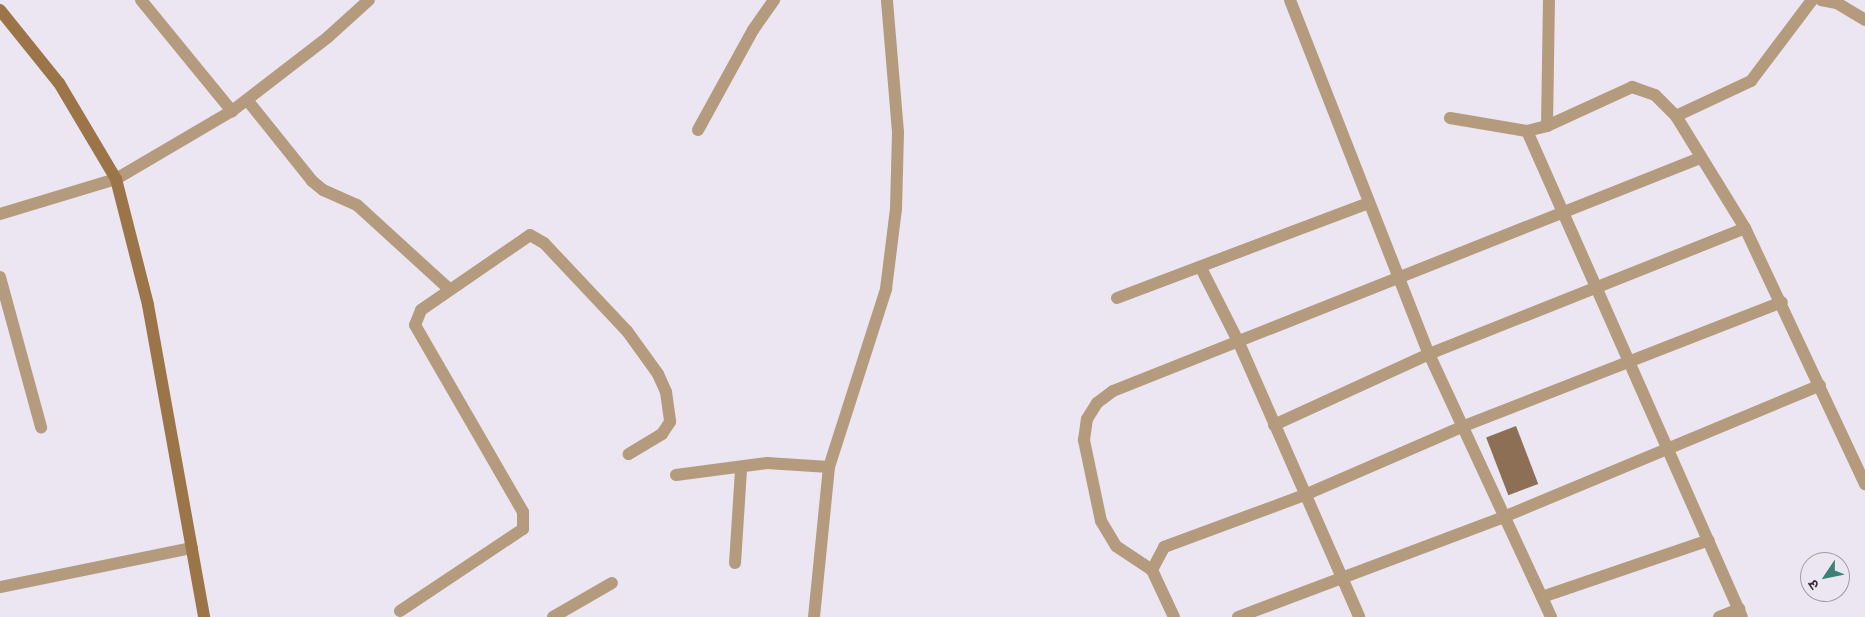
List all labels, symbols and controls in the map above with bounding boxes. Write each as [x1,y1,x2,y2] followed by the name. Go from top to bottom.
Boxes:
[1800,552,1850,602] north arrow
[1804,577,1822,593] text: उ

